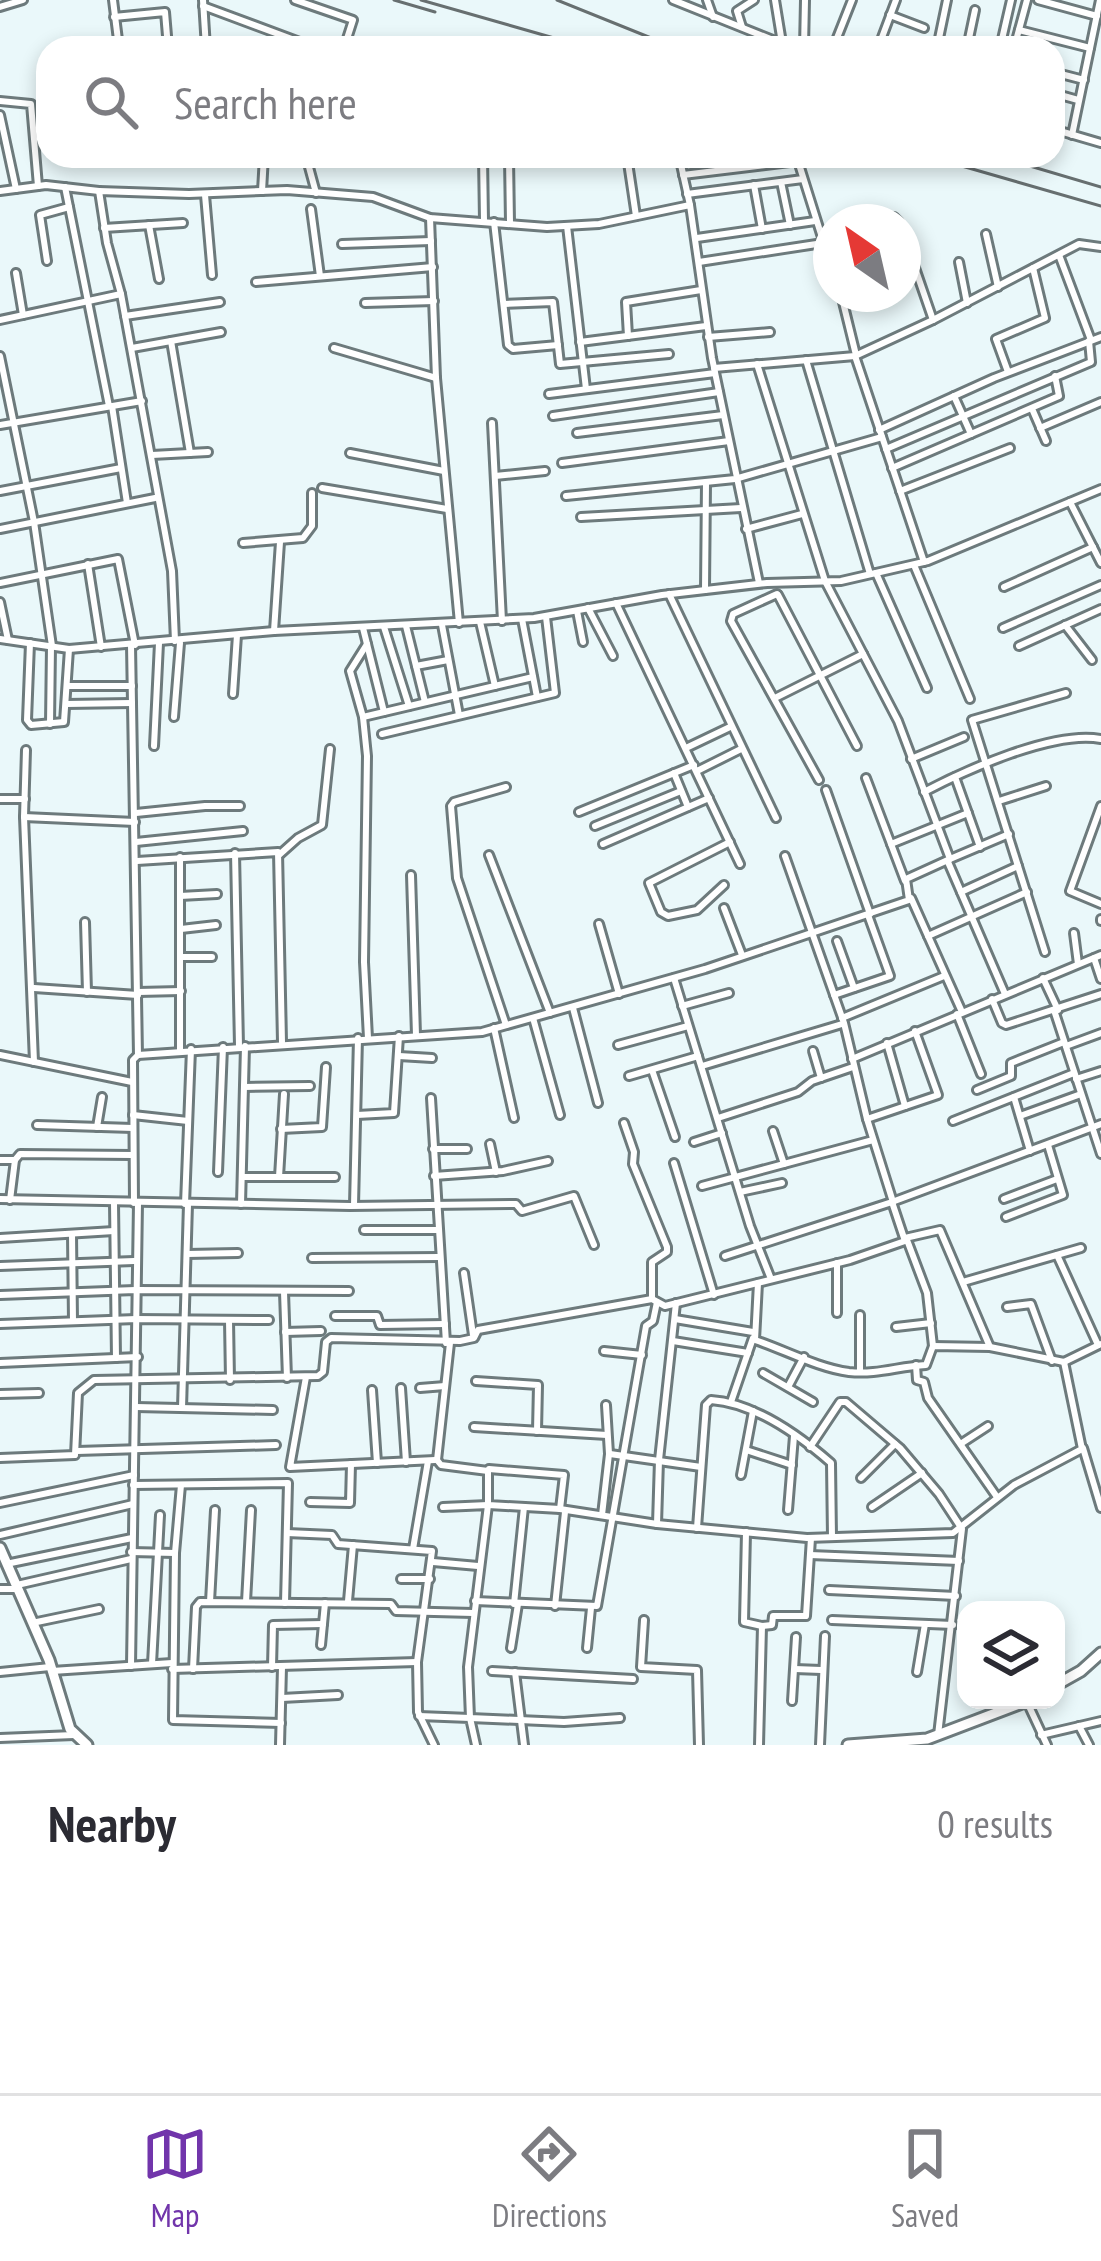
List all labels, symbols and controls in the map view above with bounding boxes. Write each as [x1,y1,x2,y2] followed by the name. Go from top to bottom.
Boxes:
[36,36,1065,168] search box
[78,69,144,135] icon: search
[174,73,357,131] text: Search here
[813,204,921,312] north arrow
[957,1601,1065,1709] map controls
[957,1601,1065,1709] button: layers
[48,1790,176,1856] text: Nearby
[937,1798,1053,1849] text: 0 results
[142,2121,208,2236] tab: Map
[492,2121,607,2236] tab: Directions
[891,2121,959,2236] tab: Saved

